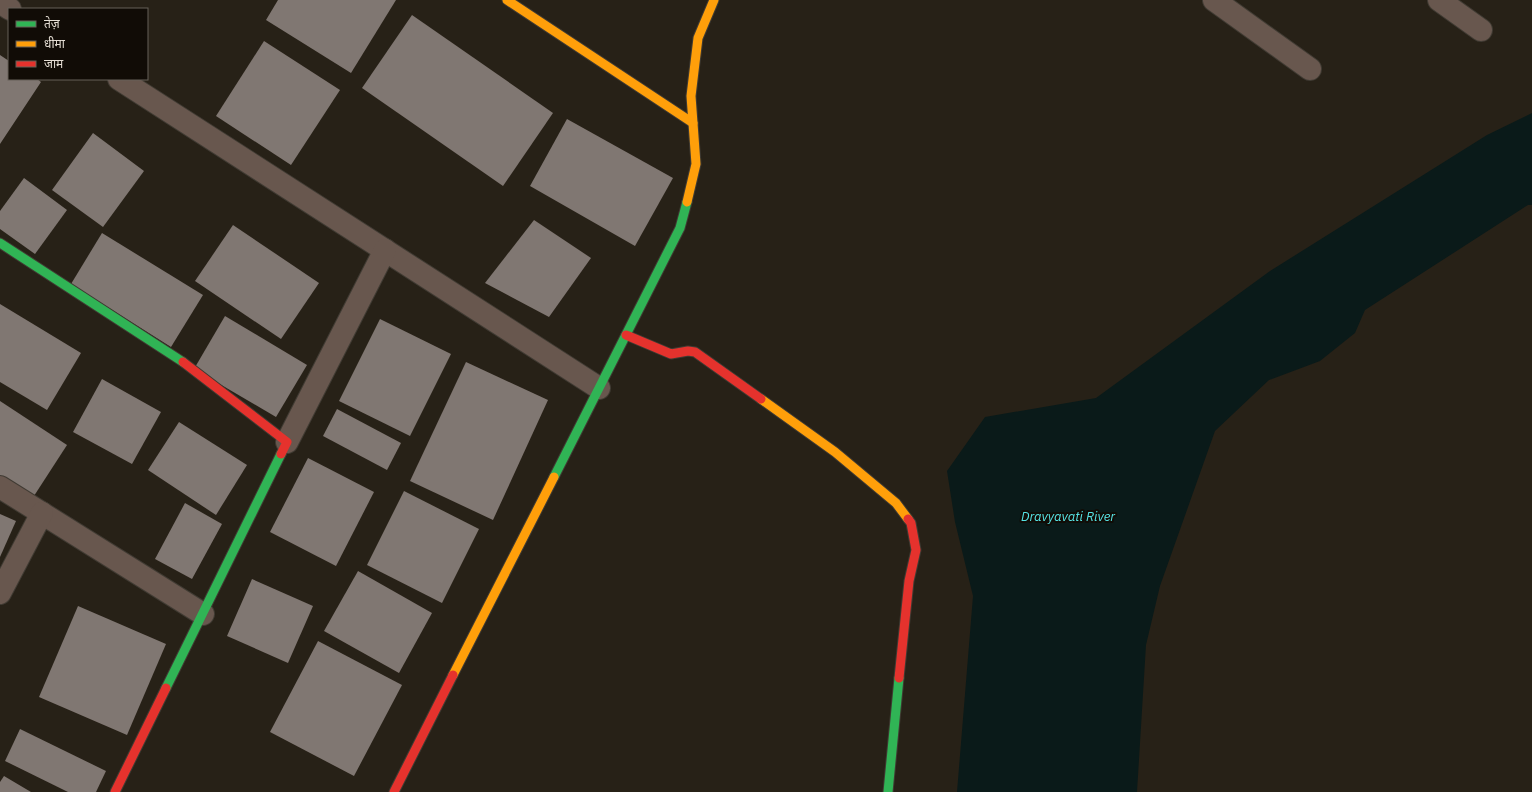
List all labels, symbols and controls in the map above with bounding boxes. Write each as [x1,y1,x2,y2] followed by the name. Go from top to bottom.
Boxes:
[8,8,148,80] legend
[44,16,61,31] text: तेज़
[44,36,66,51] text: धीमा
[44,56,64,71] text: जाम
[1021,508,1116,525] water label: Dravyavati River

